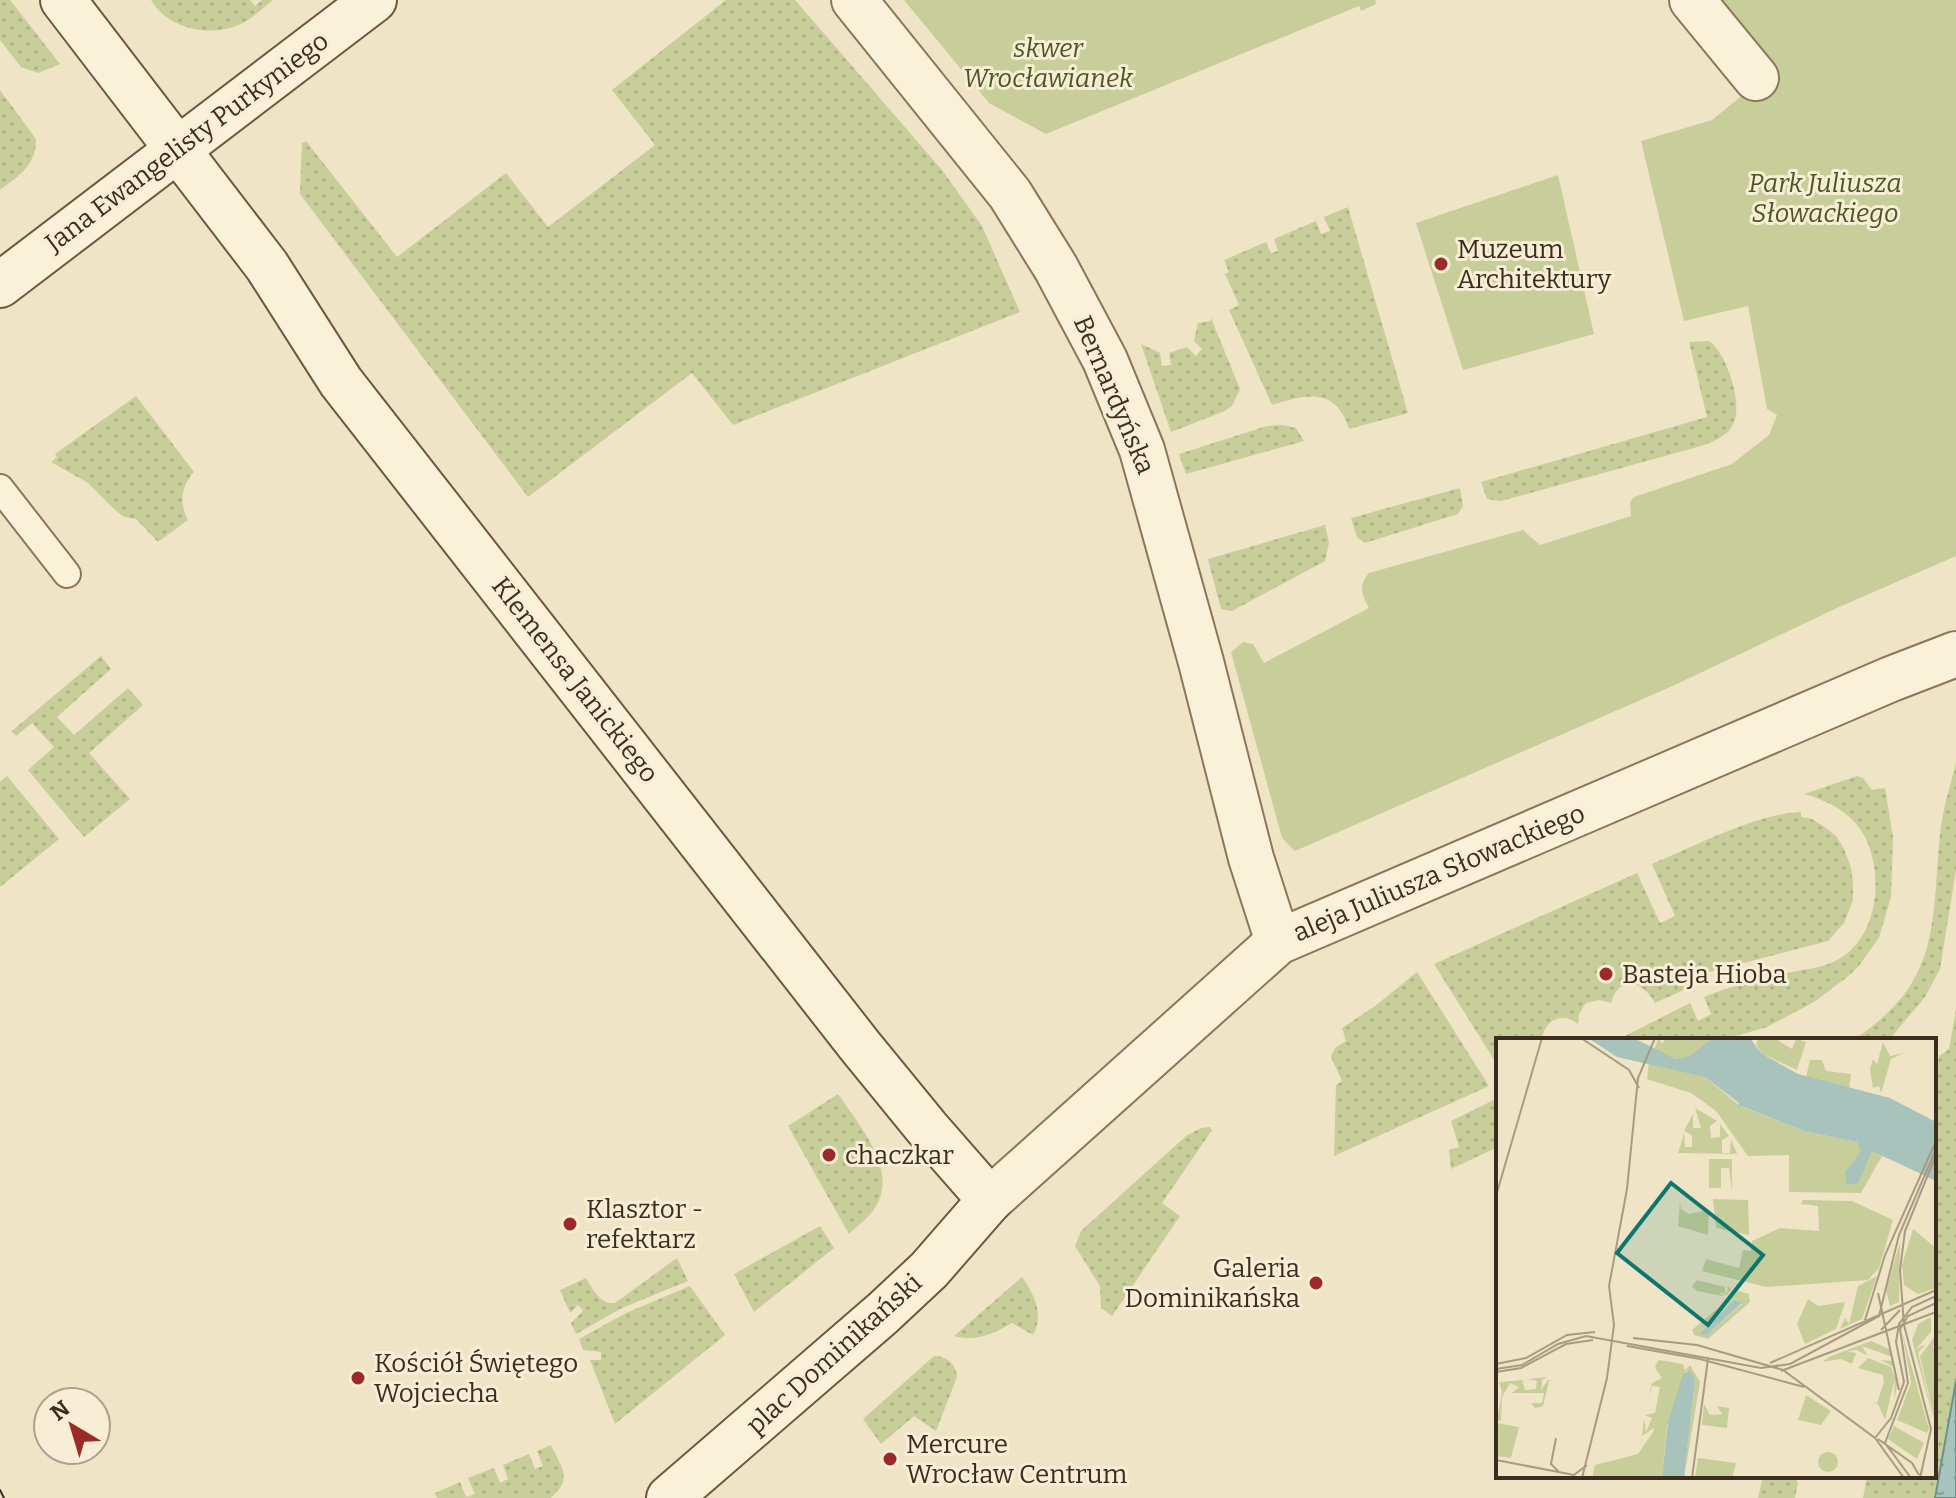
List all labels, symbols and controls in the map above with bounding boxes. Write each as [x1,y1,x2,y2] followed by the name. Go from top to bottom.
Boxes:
[38,25,335,259] street label: Jana Ewangelisty Purkyniego
[963,33,1134,94] park label: skwer Wrocławianek
[1748,168,1902,229] park label: Park Juliusza Słowackiego
[1457,234,1612,295] place label: Muzeum Architektury
[1432,255,1450,273] marker: Muzeum Architektury
[1067,311,1161,479] street label: Bernardyńska
[485,571,665,789] street label: Klemensa Janickiego
[1289,797,1589,949] street label: aleja Juliusza Słowackiego
[1622,959,1787,990] place label: Basteja Hioba
[1597,965,1615,983] marker: Basteja Hioba
[1496,1038,1936,1478] inset map
[845,1140,954,1171] place label: chaczkar
[820,1146,838,1164] marker: chaczkar
[586,1194,703,1255] place label: Klasztor - refektarz
[561,1215,579,1233] marker: Klasztor - refektarz
[1124,1253,1300,1314] place label: Galeria Dominikańska
[740,1267,928,1441] street label: plac Dominikański
[1307,1274,1325,1292] marker: Galeria Dominikańska
[374,1348,578,1409] place label: Kościół Świętego Wojciecha
[349,1369,367,1387] marker: Kościół Świętego Wojciecha
[32,1386,112,1466] north arrow
[45,1395,75,1427] text: N
[906,1429,1128,1490] place label: Mercure Wrocław Centrum
[881,1450,899,1468] marker: Mercure Wrocław Centrum

